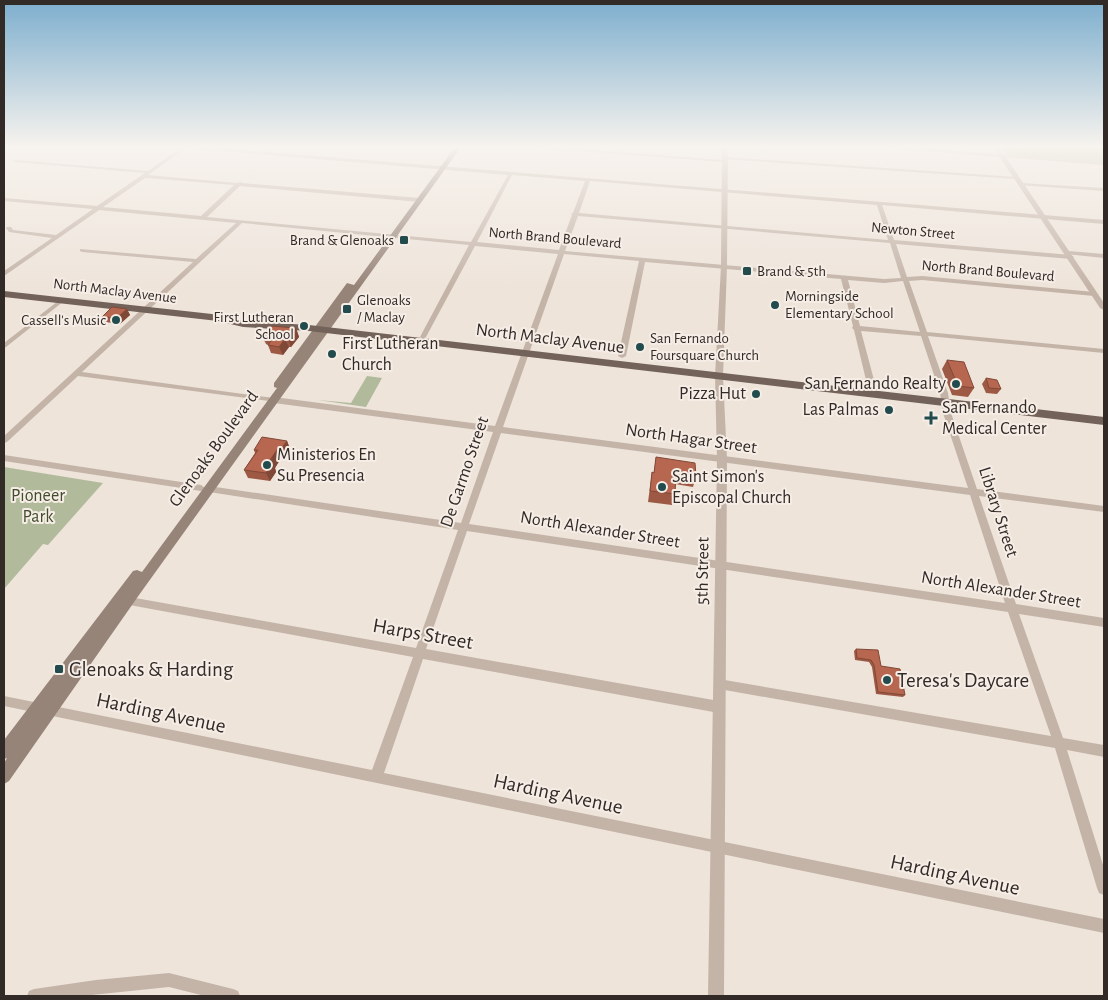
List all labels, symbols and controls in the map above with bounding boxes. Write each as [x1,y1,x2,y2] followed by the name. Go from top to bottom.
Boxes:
[870,220,956,242] street label: Newton Street
[488,225,622,251] street label: North Brand Boulevard
[290,233,394,248] place label: Brand & Glenoaks
[398,234,410,246] marker: Brand & Glenoaks
[921,258,1055,284] street label: North Brand Boulevard
[757,264,826,279] place label: Brand & 5th
[741,265,753,277] marker: Brand & 5th
[52,276,178,306] street label: North Maclay Avenue
[785,289,894,321] place label: Morningside Elementary School
[357,293,411,325] place label: Glenoaks / Maclay
[769,299,781,311] marker: Morningside Elementary School
[341,303,353,315] marker: Glenoaks / Maclay
[214,310,294,342] place label: First Lutheran School
[21,313,106,328] place label: Cassell's Music
[110,314,122,326] marker: Cassell's Music
[298,320,310,332] marker: First Lutheran School
[475,321,625,357] street label: North Maclay Avenue
[650,331,759,363] place label: San Fernando Foursquare Church
[342,335,438,374] place label: First Lutheran Church
[634,341,646,353] marker: San Fernando Foursquare Church
[326,348,338,360] marker: First Lutheran Church
[805,375,946,393] place label: San Fernando Realty
[950,378,962,390] marker: San Fernando Realty
[679,385,746,403] place label: Pizza Hut
[166,388,262,510] street label: Glenoaks Boulevard
[750,388,762,400] marker: Pizza Hut
[942,399,1047,438] place label: San Fernando Medical Center
[803,401,879,419] place label: Las Palmas
[883,404,895,416] marker: Las Palmas
[924,411,938,425] marker: San Fernando Medical Center
[438,414,492,530] street label: De Garmo Street
[624,421,758,457] street label: North Hagar Street
[277,446,376,485] place label: Ministerios En Su Presencia
[261,459,273,471] marker: Ministerios En Su Presencia
[975,465,1021,560] street label: Library Street
[672,468,791,507] place label: Saint Simon's Episcopal Church
[656,481,668,493] marker: Saint Simon's Episcopal Church
[11,487,65,526] park label: Pioneer Park
[519,508,681,552] street label: North Alexander Street
[693,537,713,605] street label: 5th Street
[920,568,1082,612] street label: North Alexander Street
[371,615,475,653] street label: Harps Street
[69,659,234,680] place label: Glenoaks & Harding
[53,663,65,675] marker: Glenoaks & Harding
[897,670,1029,691] place label: Teresa's Daycare
[881,674,893,686] marker: Teresa's Daycare
[94,689,228,737] street label: Harding Avenue
[491,770,625,818] street label: Harding Avenue
[888,851,1022,899] street label: Harding Avenue

